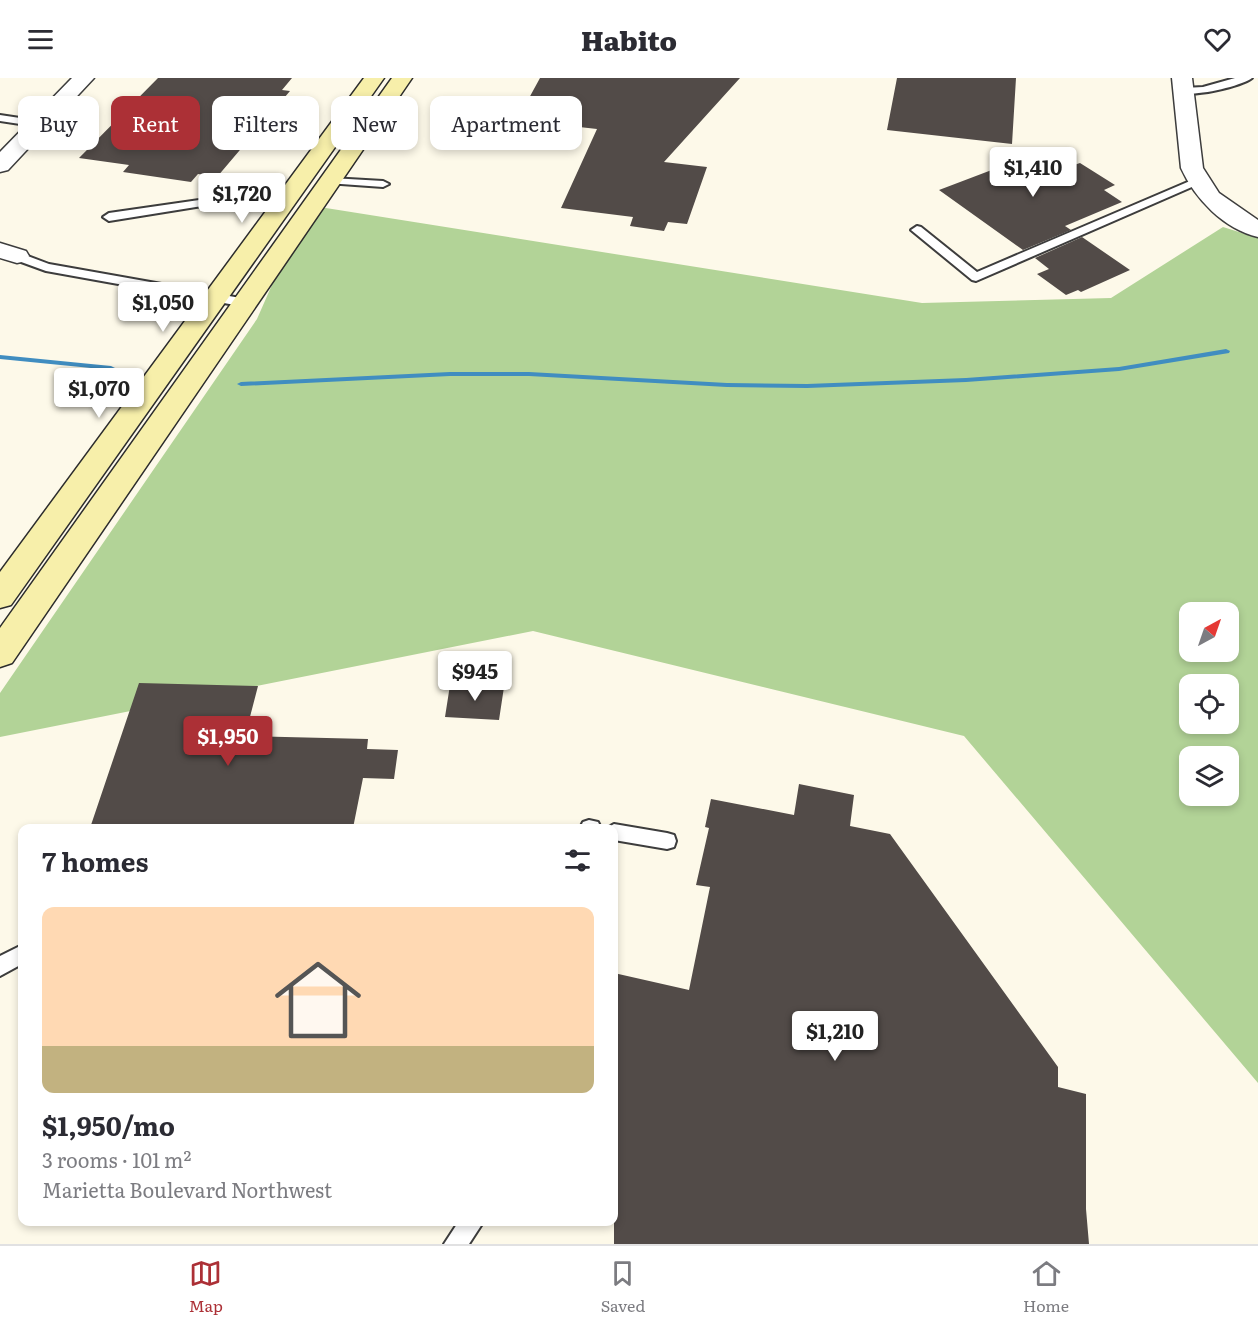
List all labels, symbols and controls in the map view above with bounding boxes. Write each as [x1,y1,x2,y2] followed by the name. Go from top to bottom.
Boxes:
[581,19,677,59] text: Habito
[24,23,57,56] icon: menu
[1201,23,1234,56] icon: heart
[18,96,99,150] chip: Buy
[111,96,200,150] chip: Rent
[212,96,319,150] chip: Filters
[331,96,418,150] chip: New
[430,96,582,150] chip: Apartment
[984,147,1082,198] pin: $1,410
[1004,151,1062,181] text: $1,410
[193,173,291,224] pin: $1,720
[212,177,272,207] text: $1,720
[114,282,212,333] pin: $1,050
[132,286,194,316] text: $1,050
[50,368,148,419] pin: $1,070
[68,372,130,402] text: $1,070
[1179,602,1239,662] north arrow
[1179,602,1239,806] map controls
[439,651,511,702] pin: $945
[452,655,498,685] text: $945
[1179,674,1239,734] button: locate
[179,716,277,767] pin: $1,950
[197,720,259,750] text: $1,950
[1179,746,1239,806] button: layers
[42,841,148,880] text: 7 homes
[561,844,594,877] icon: filters
[264,946,372,1054] icon: home
[786,1011,884,1062] pin: $1,210
[806,1015,864,1045] text: $1,210
[42,1105,175,1144] text: $1,950/mo
[42,1144,191,1174] text: 3 rooms · 101 m²
[42,1174,332,1204] text: Marietta Boulevard Northwest
[189,1257,223,1317] tab: Map
[601,1257,645,1317] tab: Saved
[1023,1257,1069,1317] tab: Home

